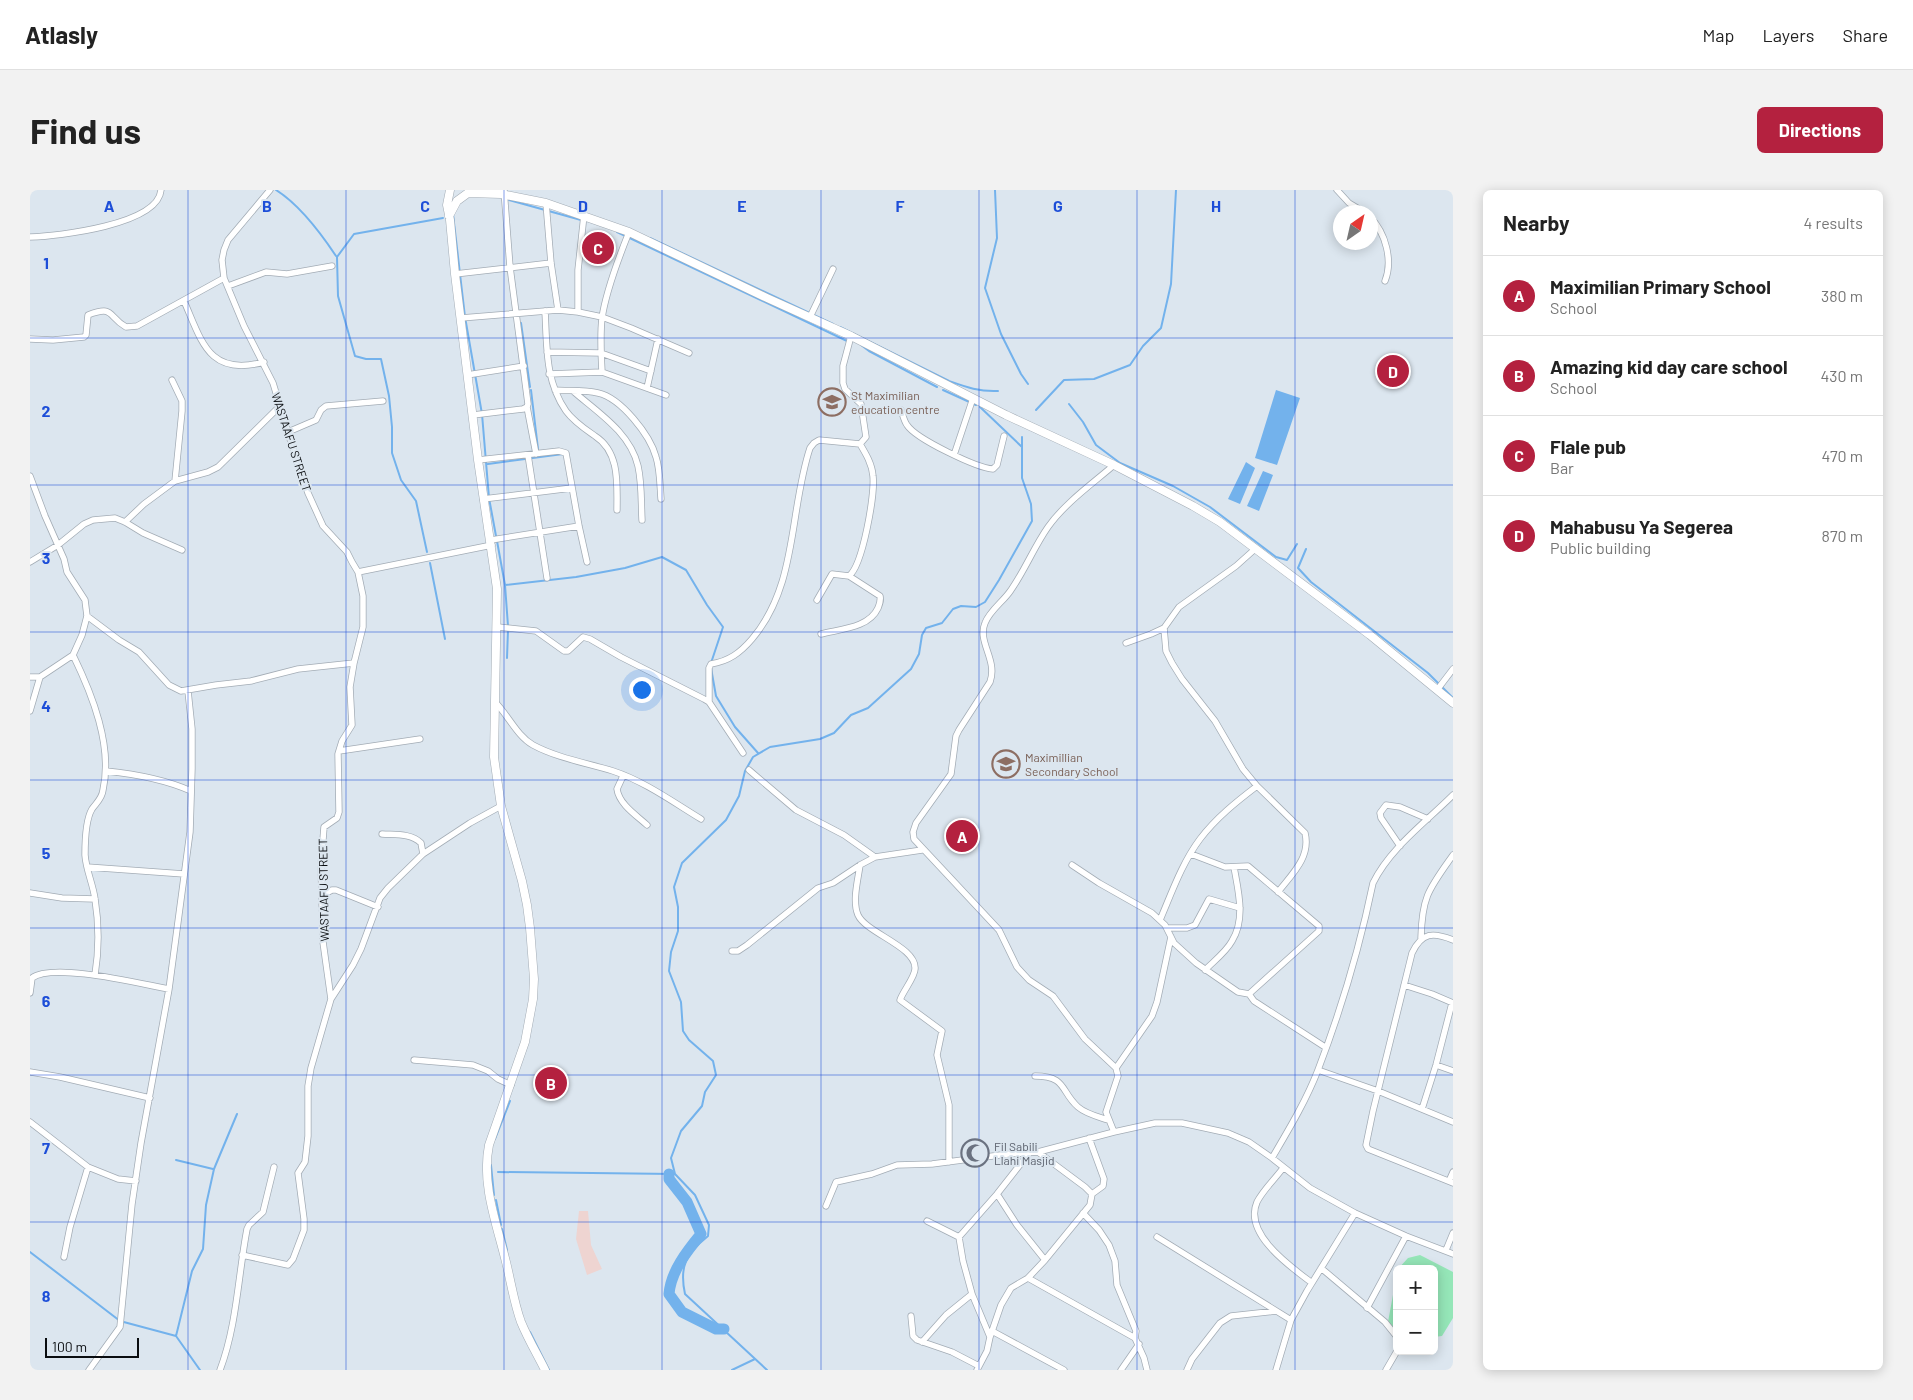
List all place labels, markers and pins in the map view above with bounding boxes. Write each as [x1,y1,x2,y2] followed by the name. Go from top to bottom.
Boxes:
[582,229,614,267] pin: C
[1377,352,1409,390] pin: D
[817,387,847,417] school or university icon: St Maximilian education centre
[851,388,940,416] place label: St Maximilian education centre
[991,749,1021,779] school or university icon: Maximillian Secondary School
[1025,750,1118,778] place label: Maximillian Secondary School
[946,817,978,855] pin: A
[535,1064,567,1102] pin: B
[960,1138,990,1168] mosque icon: Fil Sabili Llahi Masjid
[994,1139,1055,1167] place label: Fil Sabili Llahi Masjid

